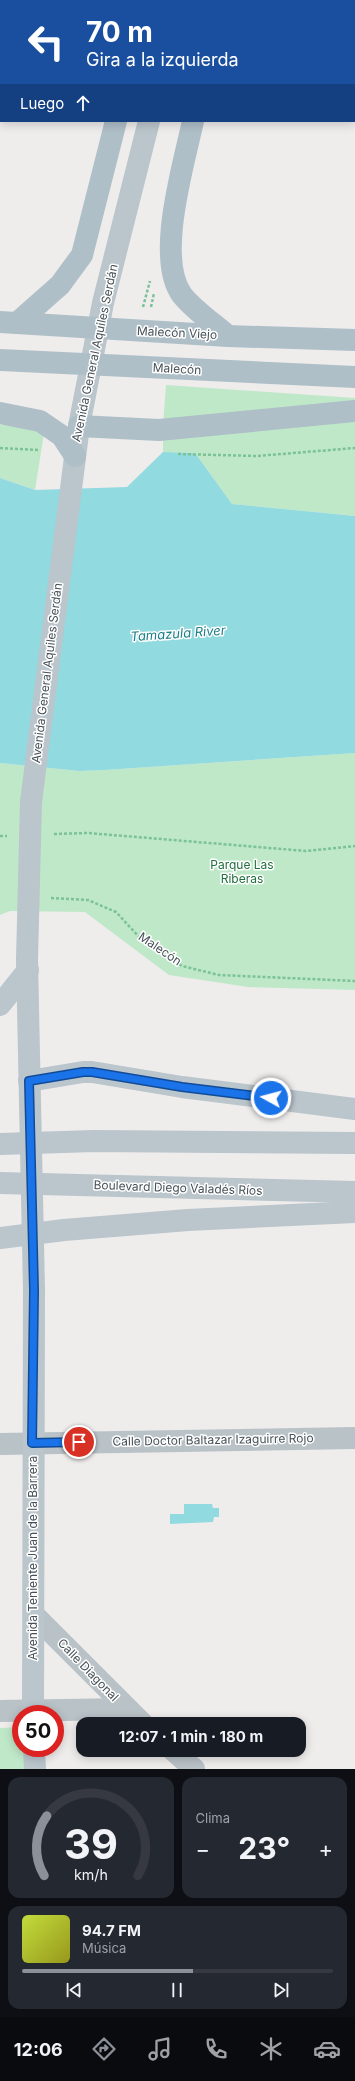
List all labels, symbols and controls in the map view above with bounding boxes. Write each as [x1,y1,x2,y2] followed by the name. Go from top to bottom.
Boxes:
[86,15,153,49] text: 70 m
[20,16,72,68] icon: left
[86,49,239,70] text: Gira a la izquierda
[72,92,94,114] icon: ahead
[20,94,64,113] text: Luego
[68,263,121,443] street label: Avenida General Aquiles Serdán
[137,323,218,342] street label: Malecón Viejo
[152,360,202,377] street label: Malecón
[28,582,65,764] street label: Avenida General Aquiles Serdán
[130,622,227,644] water label: Tamazula River
[210,857,274,886] park label: Parque Las Riberas
[136,929,185,968] street label: Malecón
[250,1077,292,1119] position arrow
[93,1177,263,1198] street label: Boulevard Diego Valadés Ríos
[62,1425,96,1459] pin
[112,1430,314,1449] street label: Calle Doctor Baltazar Izaguirre Rojo
[68,1431,90,1453] icon: arrive
[25,1456,40,1660] street label: Avenida Teniente Juan de la Barrera
[55,1635,122,1704] street label: Calle Diagonal
[12,1705,64,1757] speed limit sign: 50
[119,1727,263,1746] text: 12:07 · 1 min · 180 m
[196,1810,230,1826] text: Clima
[64,1818,118,1868] text: 39
[238,1830,290,1866] text: 23°
[196,1836,210,1862] text: −
[318,1836,333,1862] text: +
[74,1865,108,1882] text: km/h
[82,1921,141,1940] text: 94.7 FM
[82,1940,126,1956] text: Música
[63,1979,85,2001] icon: previous
[166,1979,188,2001] icon: pause
[270,1979,292,2001] icon: next
[90,2035,118,2063] icon: directions
[146,2035,174,2063] icon: music
[202,2035,230,2063] icon: phone
[257,2035,285,2063] icon: climate
[313,2035,341,2063] icon: car
[14,2039,63,2060] text: 12:06

